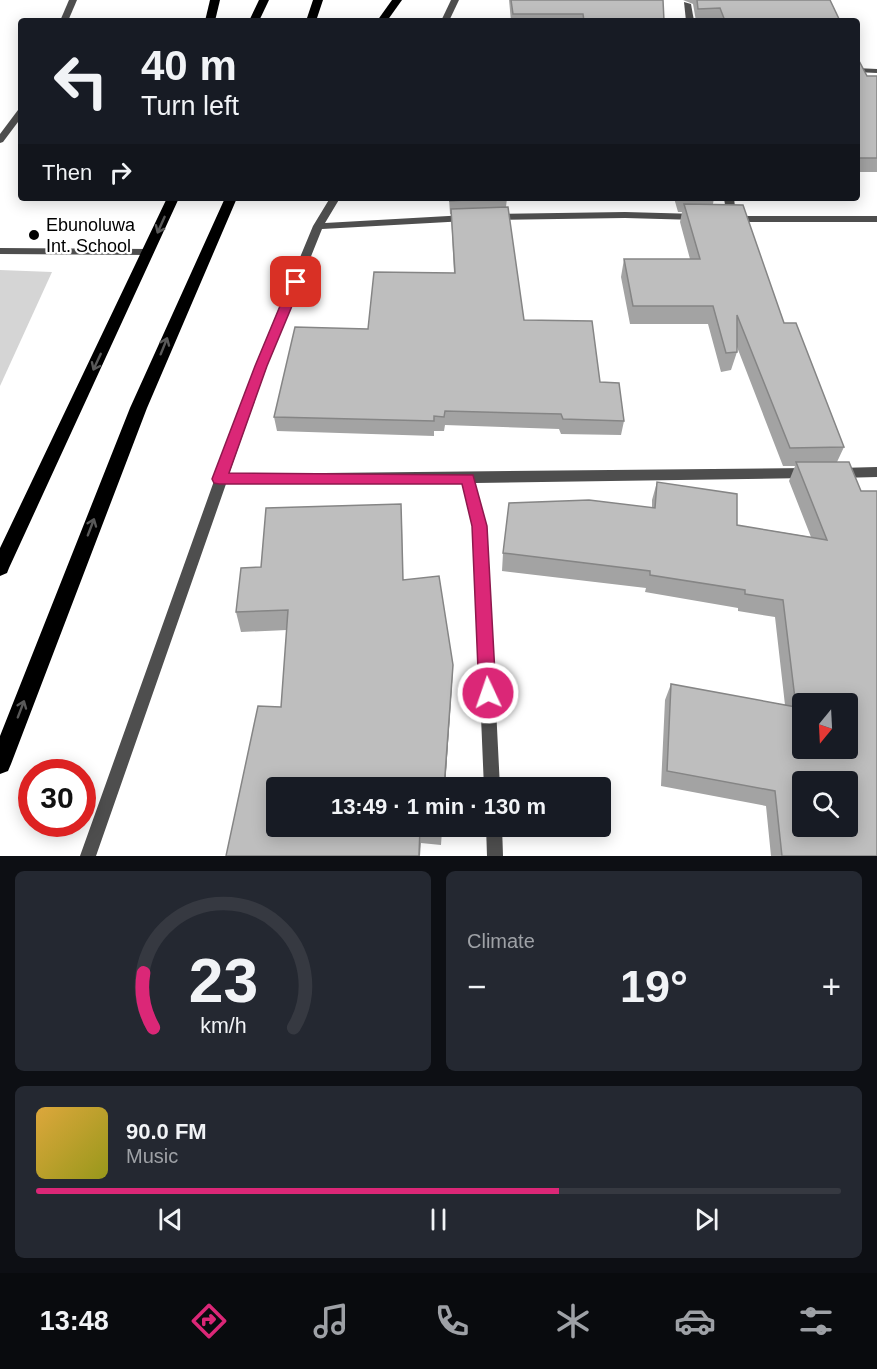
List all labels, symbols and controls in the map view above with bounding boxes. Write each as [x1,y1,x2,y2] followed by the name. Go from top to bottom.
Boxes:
[42,42,120,120] icon: left
[141,42,237,89] text: 40 m
[141,91,239,121] text: Turn left
[104,156,137,189] icon: right
[42,160,92,185] text: Then
[46,215,136,256] place label: Ebunoluwa Int. School
[155,216,166,234] one-way arrow
[27,228,41,242] marker: Ebunoluwa Int. School
[270,256,321,307] pin
[279,265,312,298] icon: arrive
[159,338,170,356] one-way arrow
[91,352,103,370] one-way arrow
[86,518,97,537] one-way arrow
[456,661,520,725] position arrow
[792,693,858,759] north arrow
[792,693,858,837] map controls
[16,700,27,719] one-way arrow
[18,759,96,837] speed limit sign: 30
[792,771,858,837] button: search
[331,794,546,819] text: 13:49 · 1 min · 130 m
[467,930,535,952] text: Climate
[188,946,258,1015] text: 23
[620,961,688,1012] text: 19°
[467,968,486,1005] text: −
[822,968,841,1005] text: +
[200,1014,246,1038] text: km/h
[126,1119,207,1144] text: 90.0 FM
[126,1145,178,1167] text: Music
[154,1203,187,1236] icon: previous
[422,1203,455,1236] icon: pause
[690,1203,723,1236] icon: next
[188,1300,230,1342] icon: directions
[310,1300,352,1342] icon: music
[431,1300,473,1342] icon: phone
[552,1300,594,1342] icon: climate
[674,1300,716,1342] icon: car
[795,1300,837,1342] icon: filters
[40,1306,109,1336] text: 13:48

